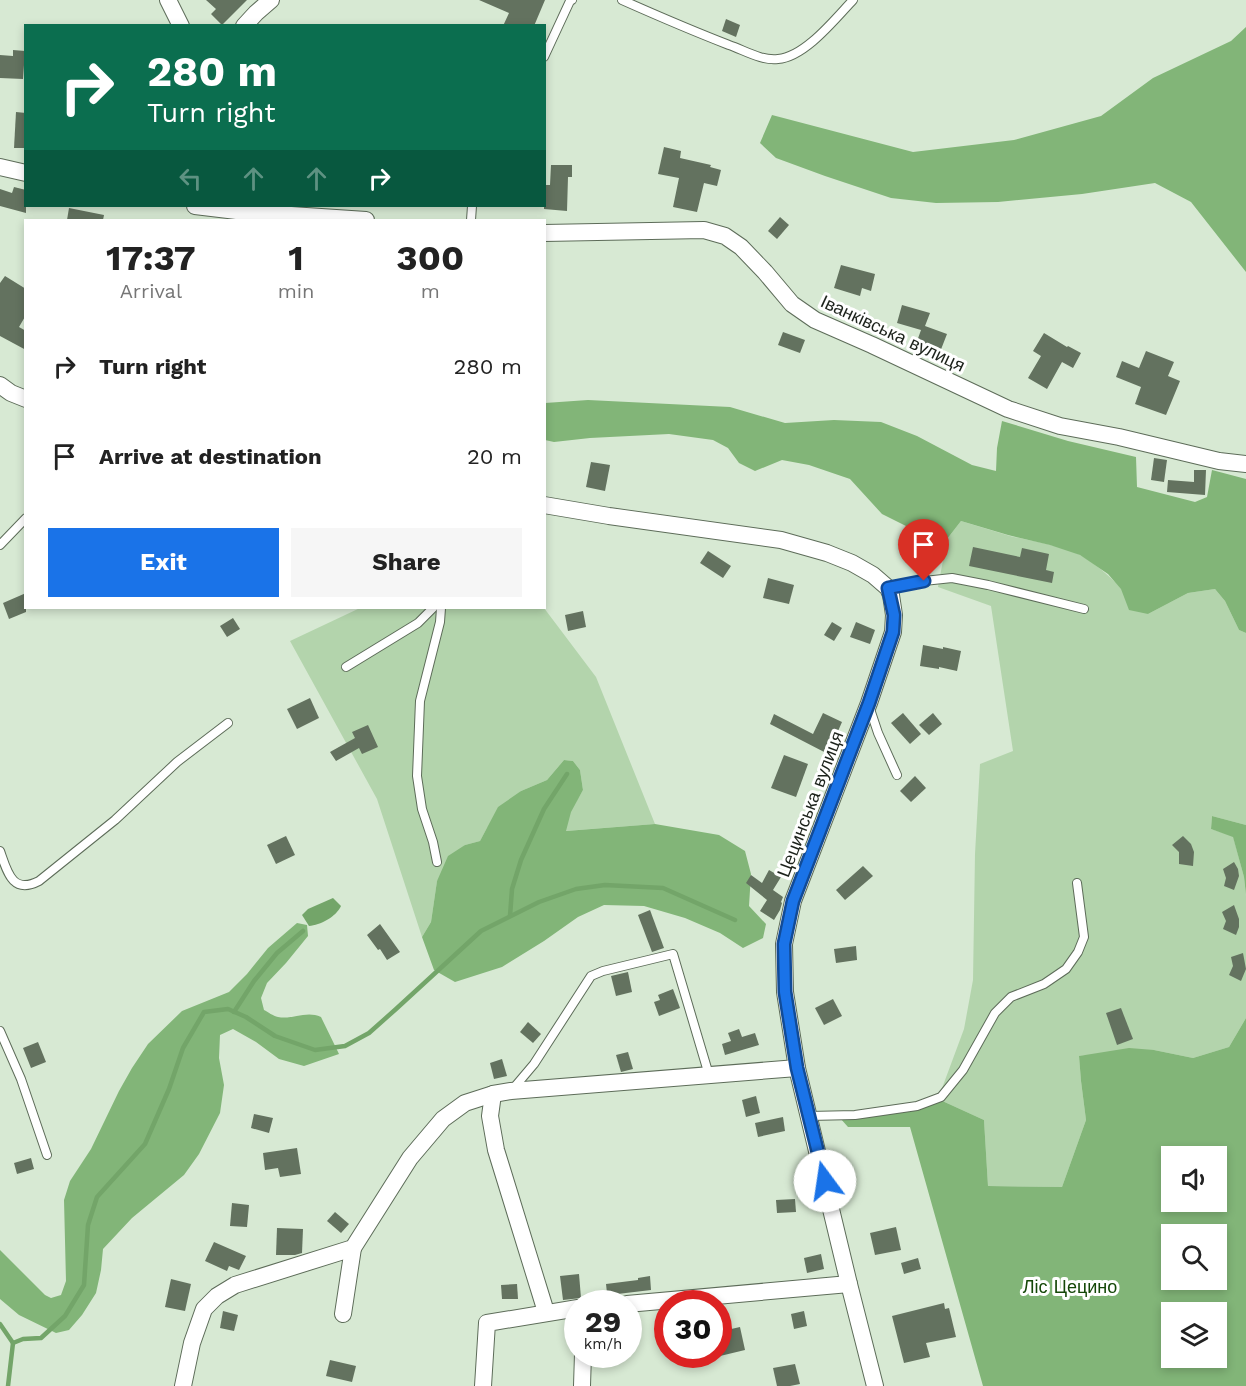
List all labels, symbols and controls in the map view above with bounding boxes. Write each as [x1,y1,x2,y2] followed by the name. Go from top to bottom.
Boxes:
[147,47,277,96] text: 280 m
[48,48,126,126] icon: right
[147,97,276,129] text: Turn right
[174,162,207,195] icon: left
[237,162,270,195] icon: ahead
[300,162,333,195] icon: ahead
[363,162,396,195] icon: right
[106,237,196,279] text: 17:37
[288,237,304,279] text: 1
[396,237,464,279] text: 300
[120,279,182,303] text: Arrival
[278,279,314,303] text: min
[421,279,440,303] text: m
[818,290,968,376] street label: Іванківська вулиця
[48,350,81,383] icon: right
[99,354,206,379] text: Turn right
[453,354,522,379] text: 280 m
[48,440,81,473] icon: arrive
[99,444,322,469] text: Arrive at destination
[467,444,522,469] text: 20 m
[898,519,949,581] pin
[48,528,279,597] button: Exit
[291,528,522,597] button: Share
[907,528,940,561] icon: arrive
[772,728,848,880] street label: Цецинська вулиця
[1161,1146,1227,1368] map controls
[1161,1146,1227,1212] button: sound
[793,1149,857,1213] position arrow
[1161,1224,1227,1290] button: search
[1023,1276,1117,1297] park label: Ліс Цецино
[654,1290,732,1368] speed limit sign: 30
[1161,1302,1227,1368] button: layers
[585,1304,621,1339] text: 29
[584,1335,622,1353] text: km/h

